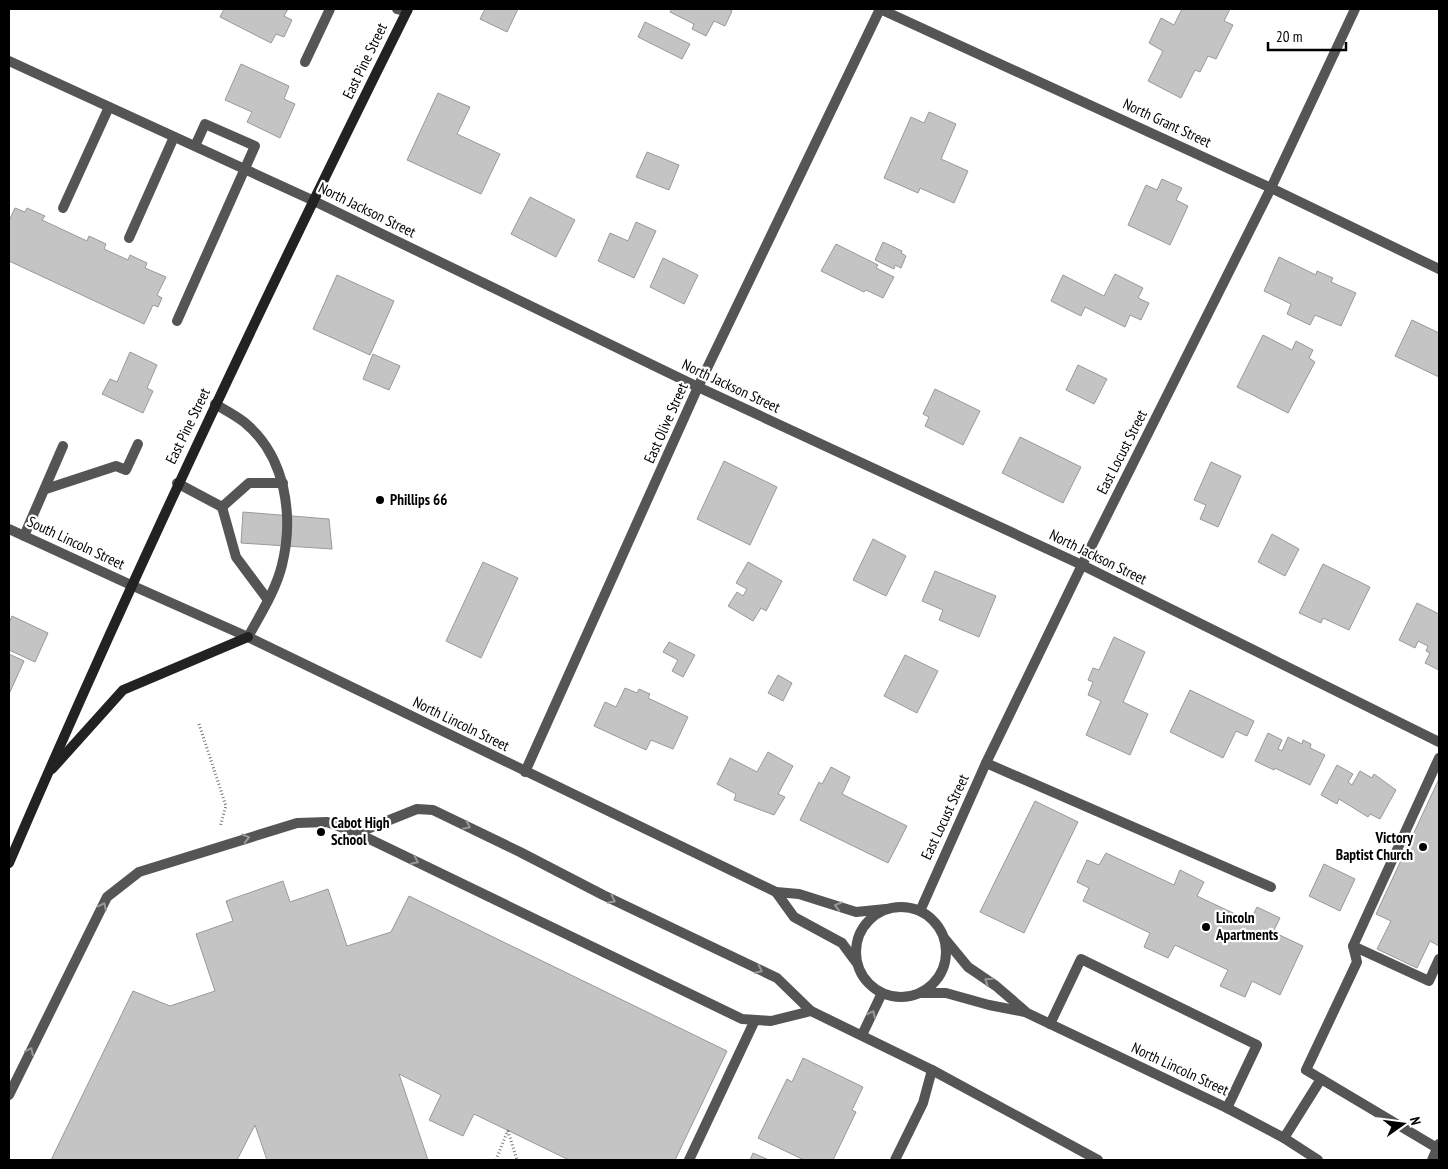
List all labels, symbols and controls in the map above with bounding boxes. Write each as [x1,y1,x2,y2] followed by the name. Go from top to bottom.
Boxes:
[338,20,391,102] street label: East Pine Street
[1268,20,1346,52] scale bar
[1276,27,1302,46] text: 20 m
[1120,94,1214,151] street label: North Grant Street
[315,178,419,241] street label: North Jackson Street
[679,355,783,417] street label: North Jackson Street
[639,380,692,466] street label: East Olive Street
[161,385,214,467] street label: East Pine Street
[1092,406,1151,497] street label: East Locust Street
[390,490,447,509] place label: Phillips 66
[374,494,386,506] marker: Phillips 66
[24,512,128,573] street label: South Lincoln Street
[1046,525,1150,588] street label: North Jackson Street
[410,692,513,755] street label: North Lincoln Street
[916,771,973,863] street label: East Locust Street
[331,813,390,849] place label: Cabot High School
[462,820,471,831] one-way arrow
[315,826,327,838] marker: Cabot High School
[1336,828,1414,864] place label: Victory Baptist Church
[241,833,249,843] one-way arrow
[1417,841,1429,853] marker: Victory Baptist Church
[410,855,419,865] one-way arrow
[607,894,616,904] one-way arrow
[97,902,107,911] one-way arrow
[834,902,843,912] one-way arrow
[1215,908,1278,944] place label: Lincoln Apartments
[1200,921,1212,933] marker: Lincoln Apartments
[754,964,763,974] one-way arrow
[985,977,994,987] one-way arrow
[866,1010,876,1019] one-way arrow
[1129,1038,1232,1099] street label: North Lincoln Street
[24,1047,35,1056] one-way arrow
[1378,1099,1428,1149] north arrow
[1406,1115,1425,1127] text: N

